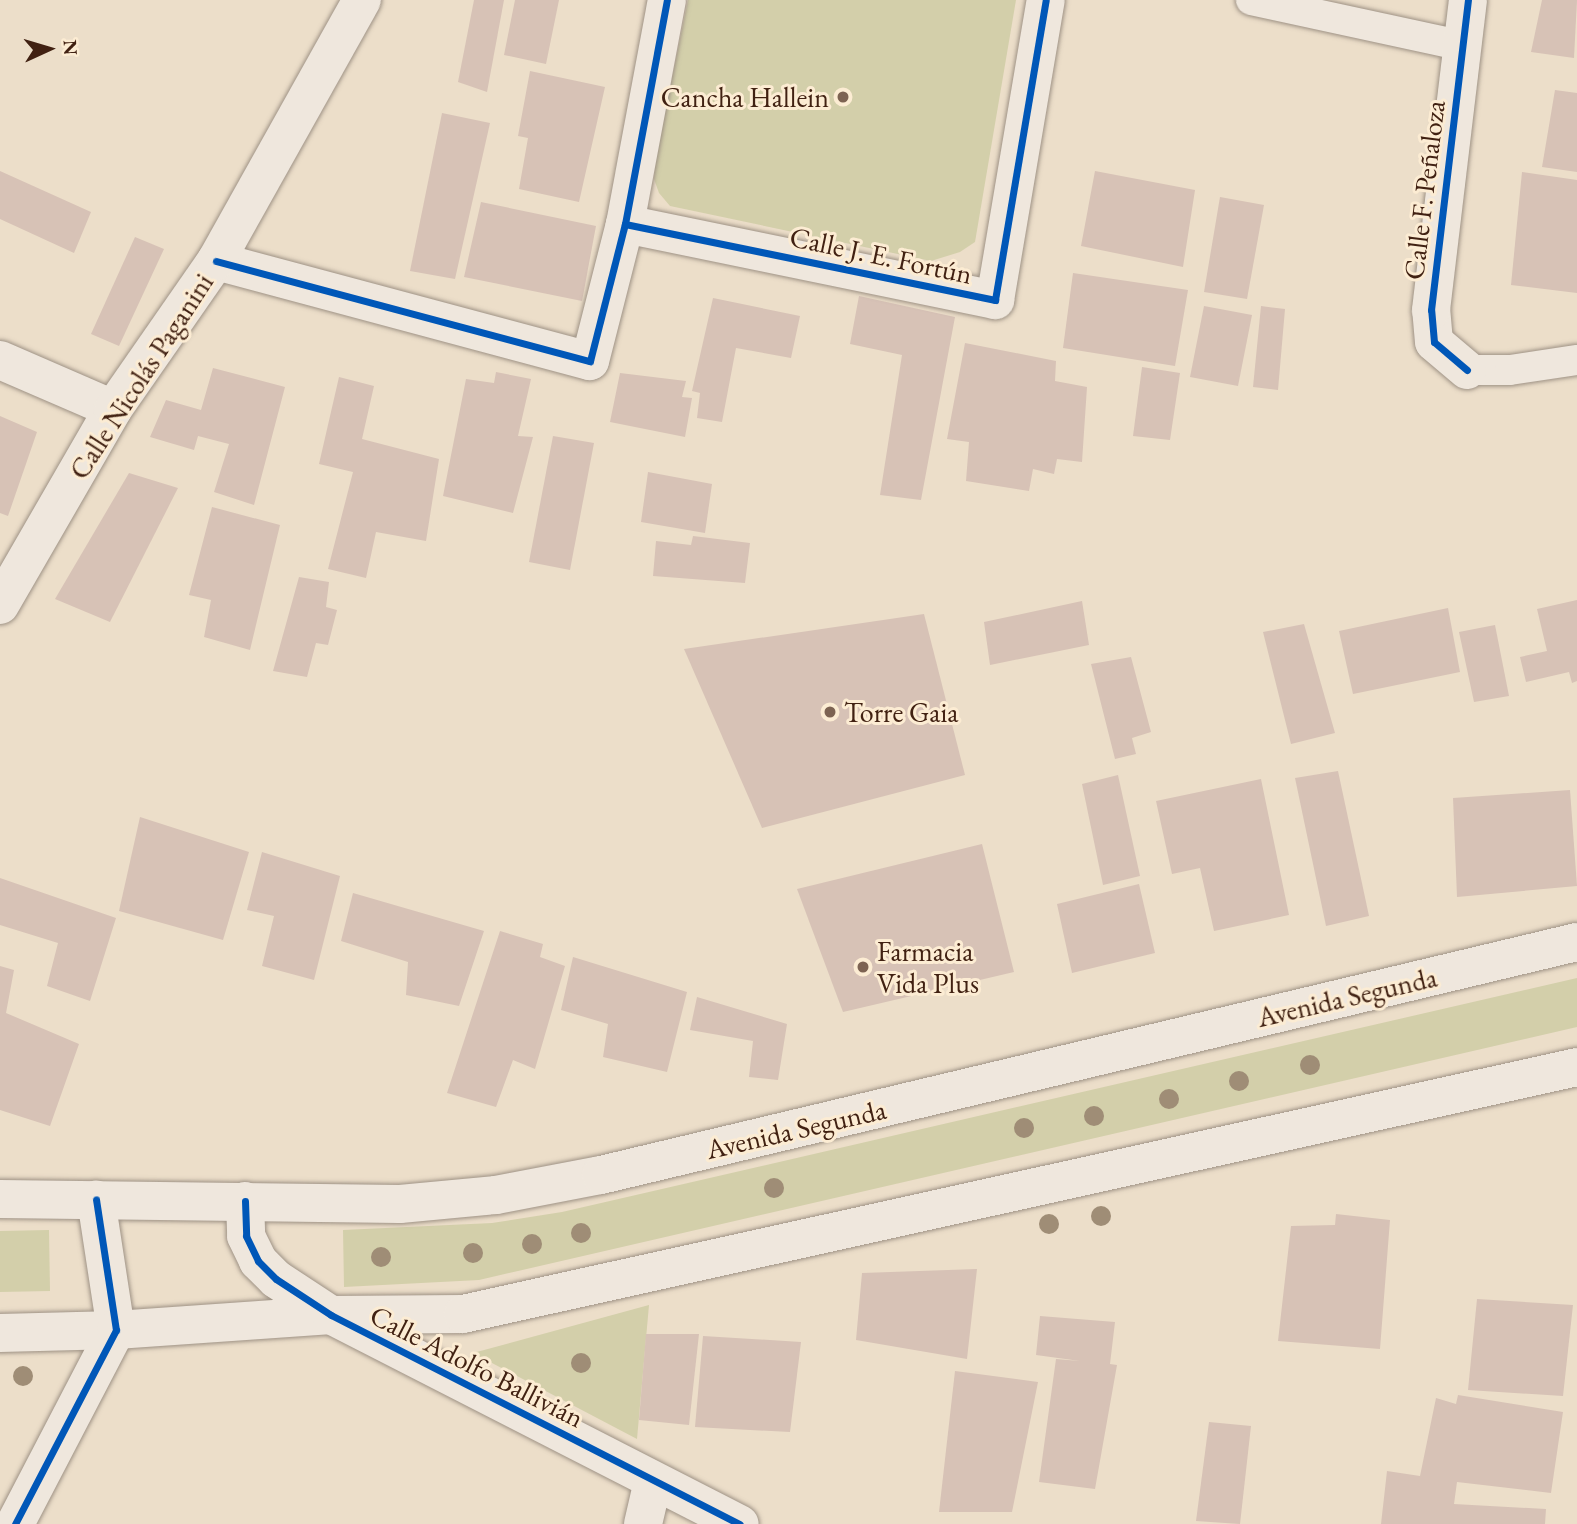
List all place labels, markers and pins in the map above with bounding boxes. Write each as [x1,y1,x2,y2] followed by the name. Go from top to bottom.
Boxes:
[661,80,829,114] place label: Cancha Hallein
[835,89,851,105] marker: Cancha Hallein
[844,695,959,729] place label: Torre Gaia
[822,704,838,720] marker: Torre Gaia
[877,934,979,1000] place label: Farmacia Vida Plus
[855,959,871,975] marker: Farmacia Vida Plus

